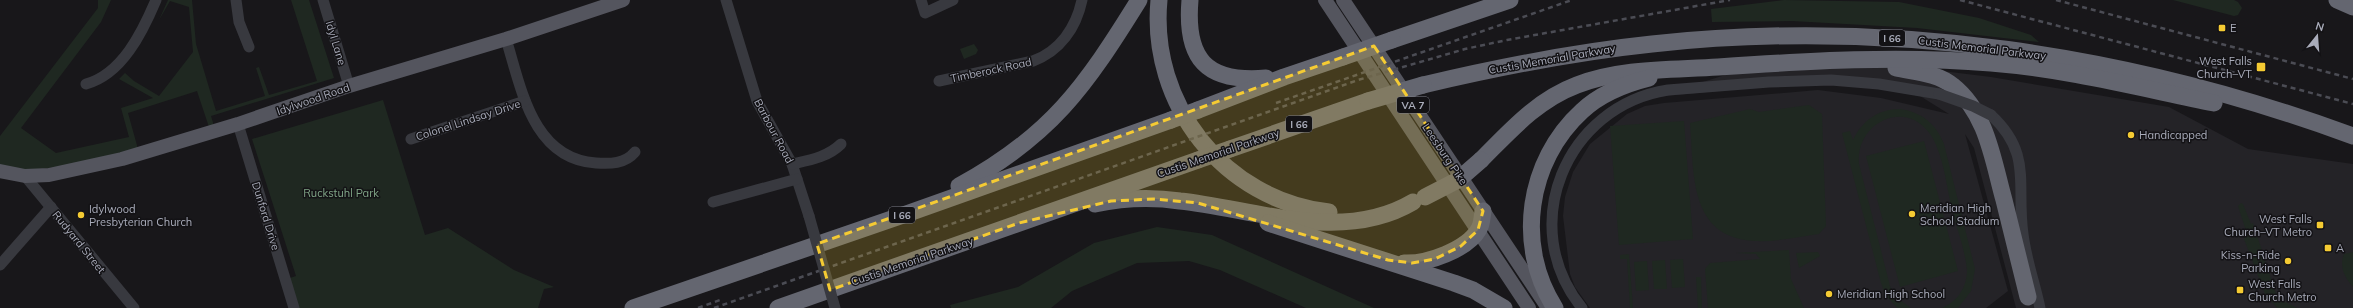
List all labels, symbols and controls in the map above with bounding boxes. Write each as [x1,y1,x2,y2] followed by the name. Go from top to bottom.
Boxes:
[2297,16,2337,56] north arrow
[323,19,349,67] street label: Idyl Lane
[2314,19,2326,34] text: N
[2230,21,2236,35] place label: E
[2217,23,2227,33] marker: E
[1879,30,1905,46] road number: I 66
[1917,33,2047,63] street label: Custis Memorial Parkway
[1487,41,1617,77] street label: Custis Memorial Parkway
[2196,54,2252,81] place label: West Falls Church–VT
[949,55,1033,85] street label: Timberock Road
[2255,61,2267,73] marker: West Falls Church–VT
[275,80,351,118] street label: Idylwood Road
[414,96,522,144] street label: Colonel Lindsay Drive
[751,96,797,166] street label: Barbour Road
[1397,97,1429,113] road number: VA 7
[1286,116,1312,132] road number: I 66
[1419,121,1471,187] street label: Leesburg Pike
[1155,125,1281,181] street label: Custis Memorial Parkway
[2139,128,2207,142] place label: Handicapped
[2126,130,2136,140] marker: Handicapped
[249,180,283,252] street label: Dunford Drive
[303,186,379,200] park label: Ruckstuhl Park
[1920,201,1999,228] place label: Meridian High School Stadium
[89,202,192,229] place label: Idylwood Presbyterian Church
[889,207,915,223] road number: I 66
[49,208,109,276] street label: Rudyard Street
[1907,209,1917,219] marker: Meridian High School Stadium
[76,210,86,220] marker: Idylwood Presbyterian Church
[2224,212,2312,239] place label: West Falls Church–VT Metro
[2315,220,2325,230] marker: West Falls Church–VT Metro
[849,233,975,289] street label: Custis Memorial Parkway
[2336,241,2344,255] place label: A
[2323,243,2333,253] marker: A
[2221,248,2280,275] place label: Kiss-n-Ride Parking
[2283,256,2293,266] marker: Kiss-n-Ride Parking
[2248,277,2316,304] place label: West Falls Church Metro
[2235,285,2245,295] marker: West Falls Church Metro
[1837,287,1945,301] place label: Meridian High School
[1824,289,1834,299] marker: Meridian High School

